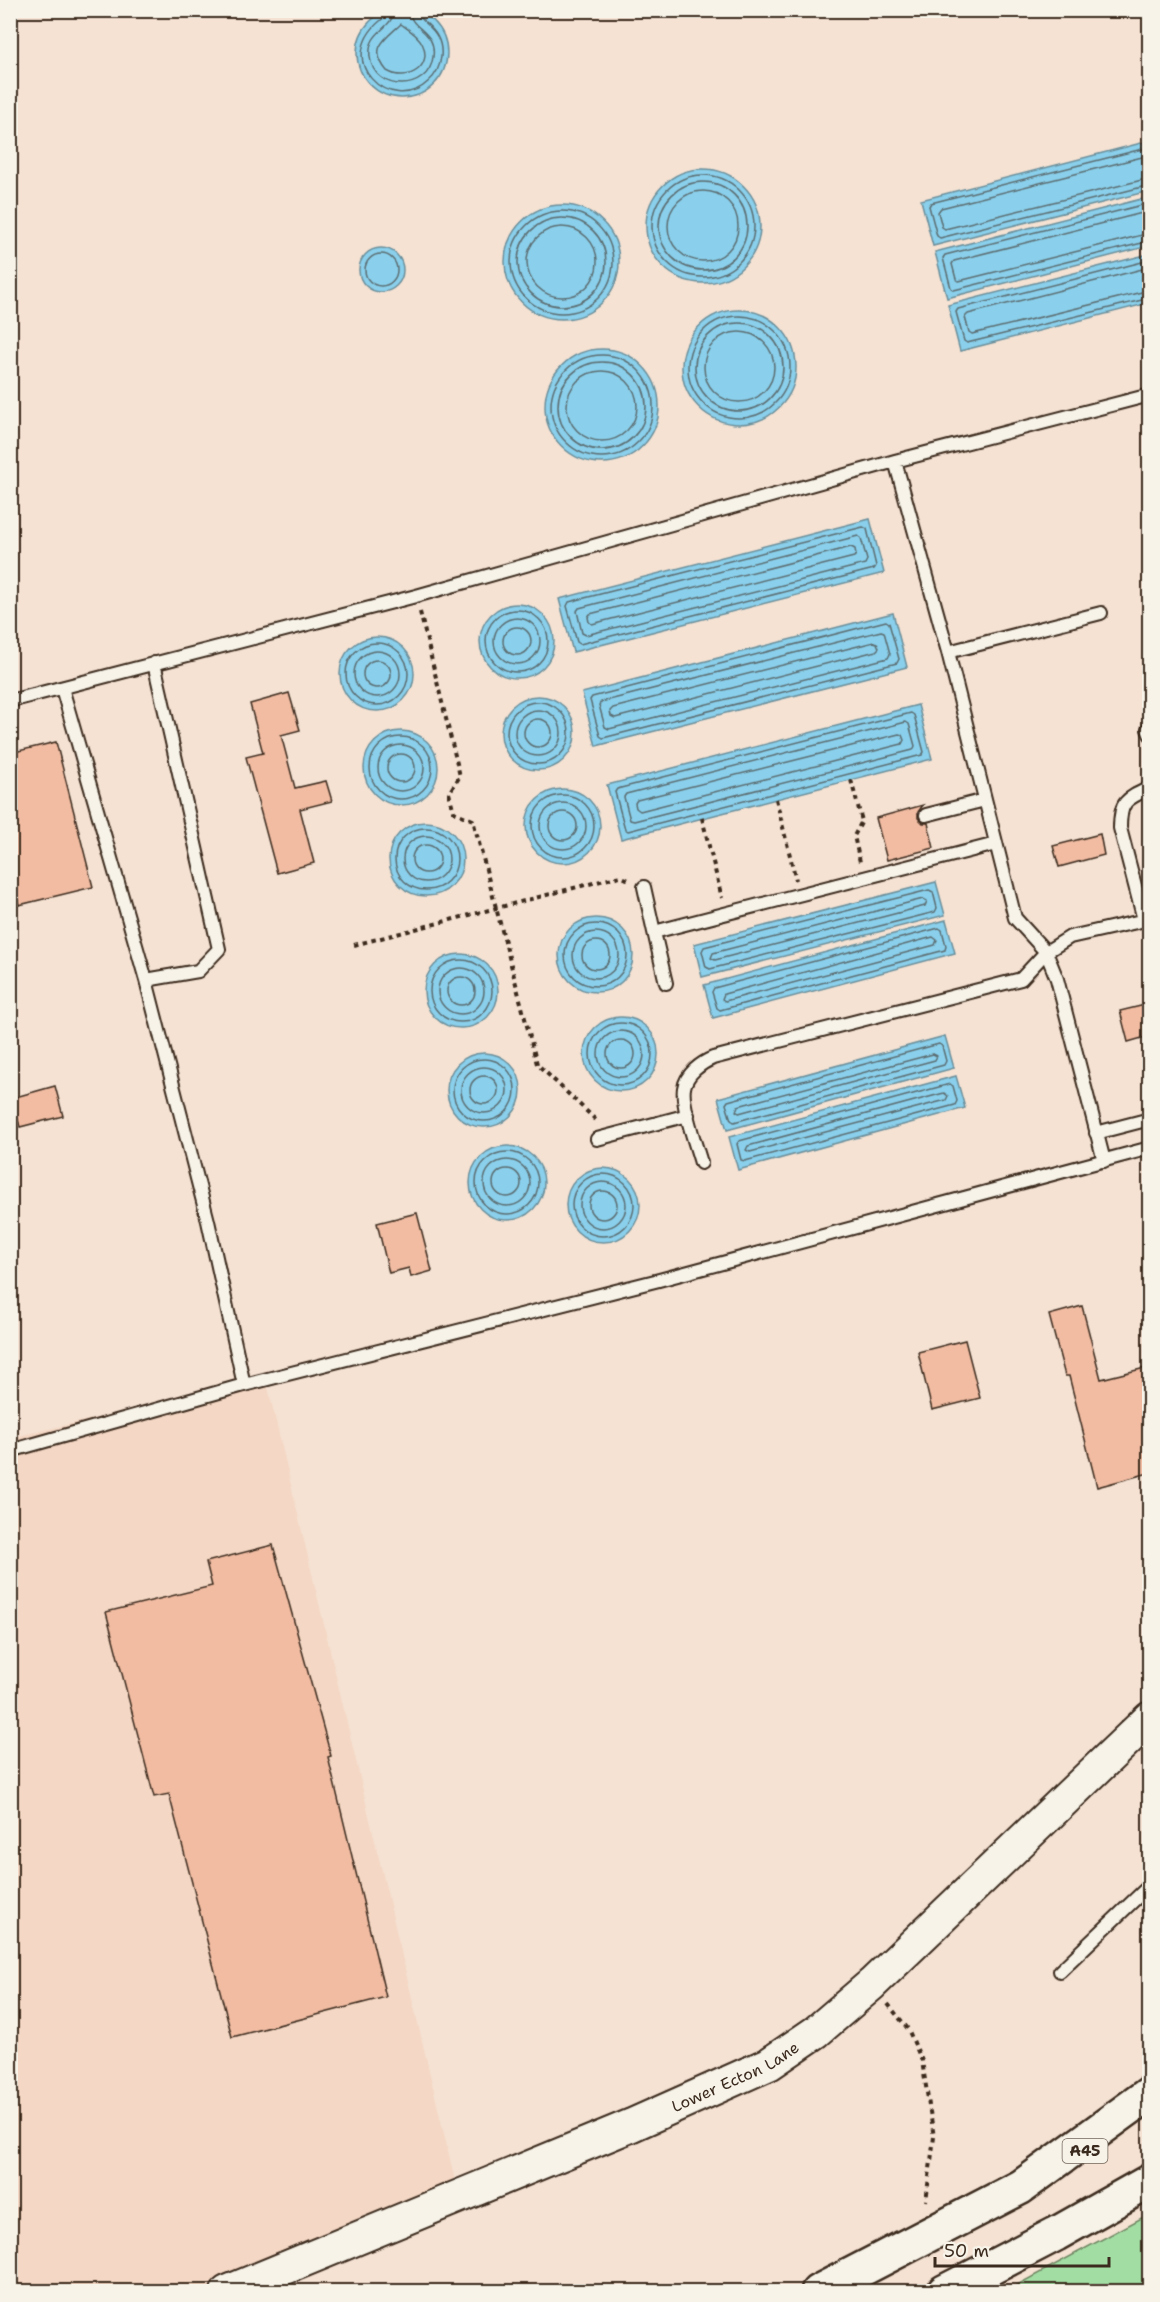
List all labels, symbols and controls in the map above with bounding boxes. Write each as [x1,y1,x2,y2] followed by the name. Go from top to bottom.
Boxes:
[668,2037,803,2117] street label: Lower Ecton Lane
[1062,2139,1108,2163] road number: A45
[935,2230,1109,2268] scale bar
[944,2239,989,2263] text: 50 m

